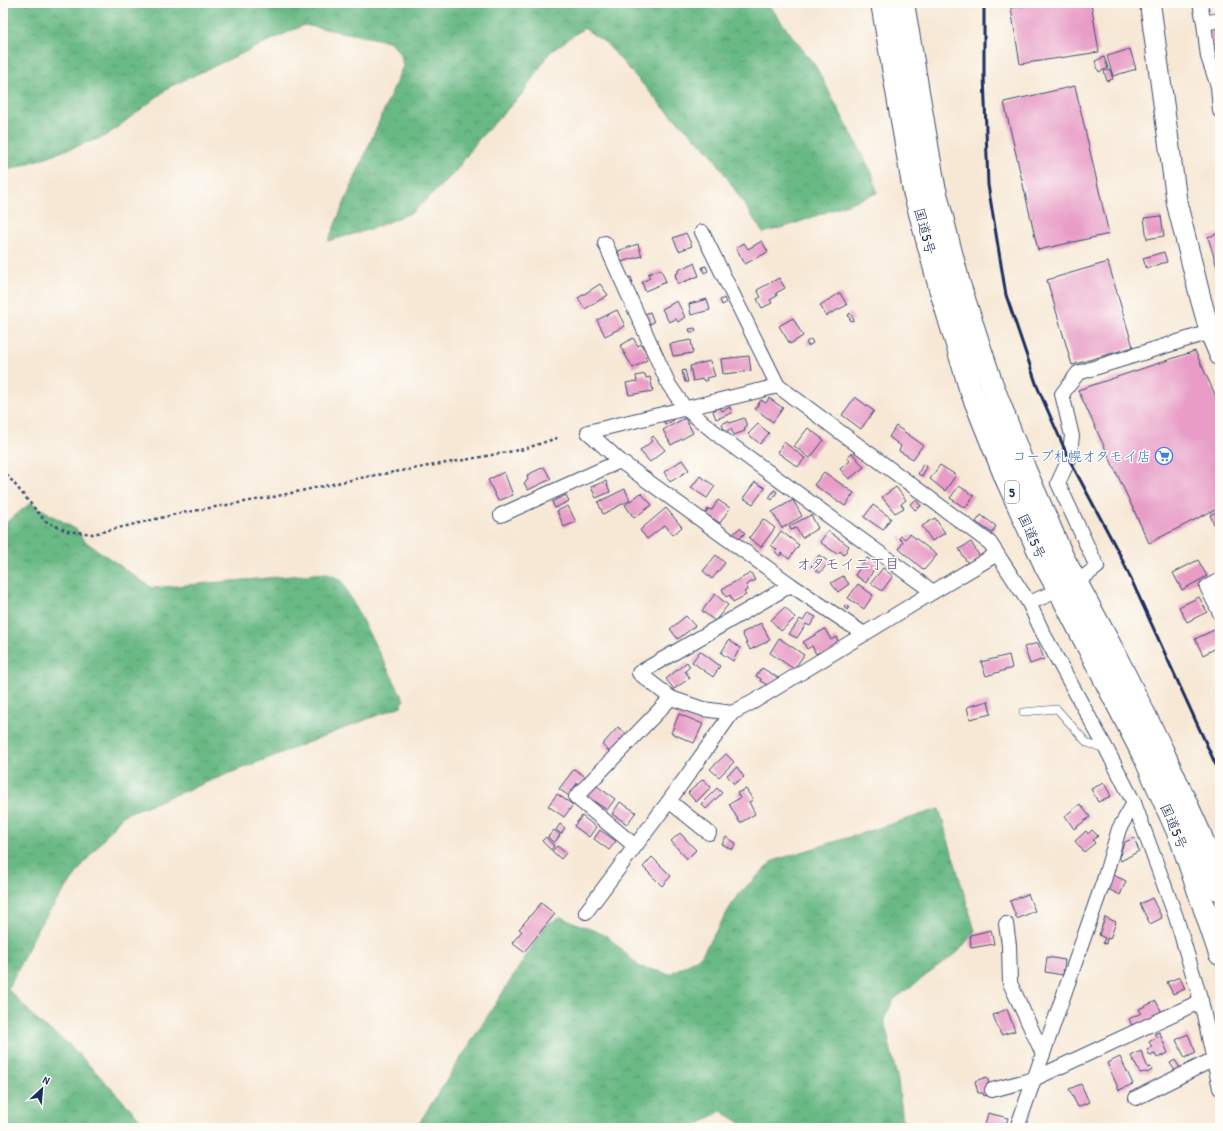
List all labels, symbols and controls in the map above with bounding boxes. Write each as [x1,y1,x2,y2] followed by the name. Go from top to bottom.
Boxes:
[910,205,941,256] street label: 国道5号
[1012,446,1151,465] place label: コープ札幌オタモイ店
[1154,446,1174,466] supermarket icon: コープ札幌オタモイ店
[1005,481,1019,503] road number: 5
[1014,510,1051,562] street label: 国道5号
[796,553,900,574] district label: オタモイ二丁目
[1156,800,1193,852] street label: 国道5号
[22,1069,62,1109] north arrow
[41,1072,52,1088] text: N

